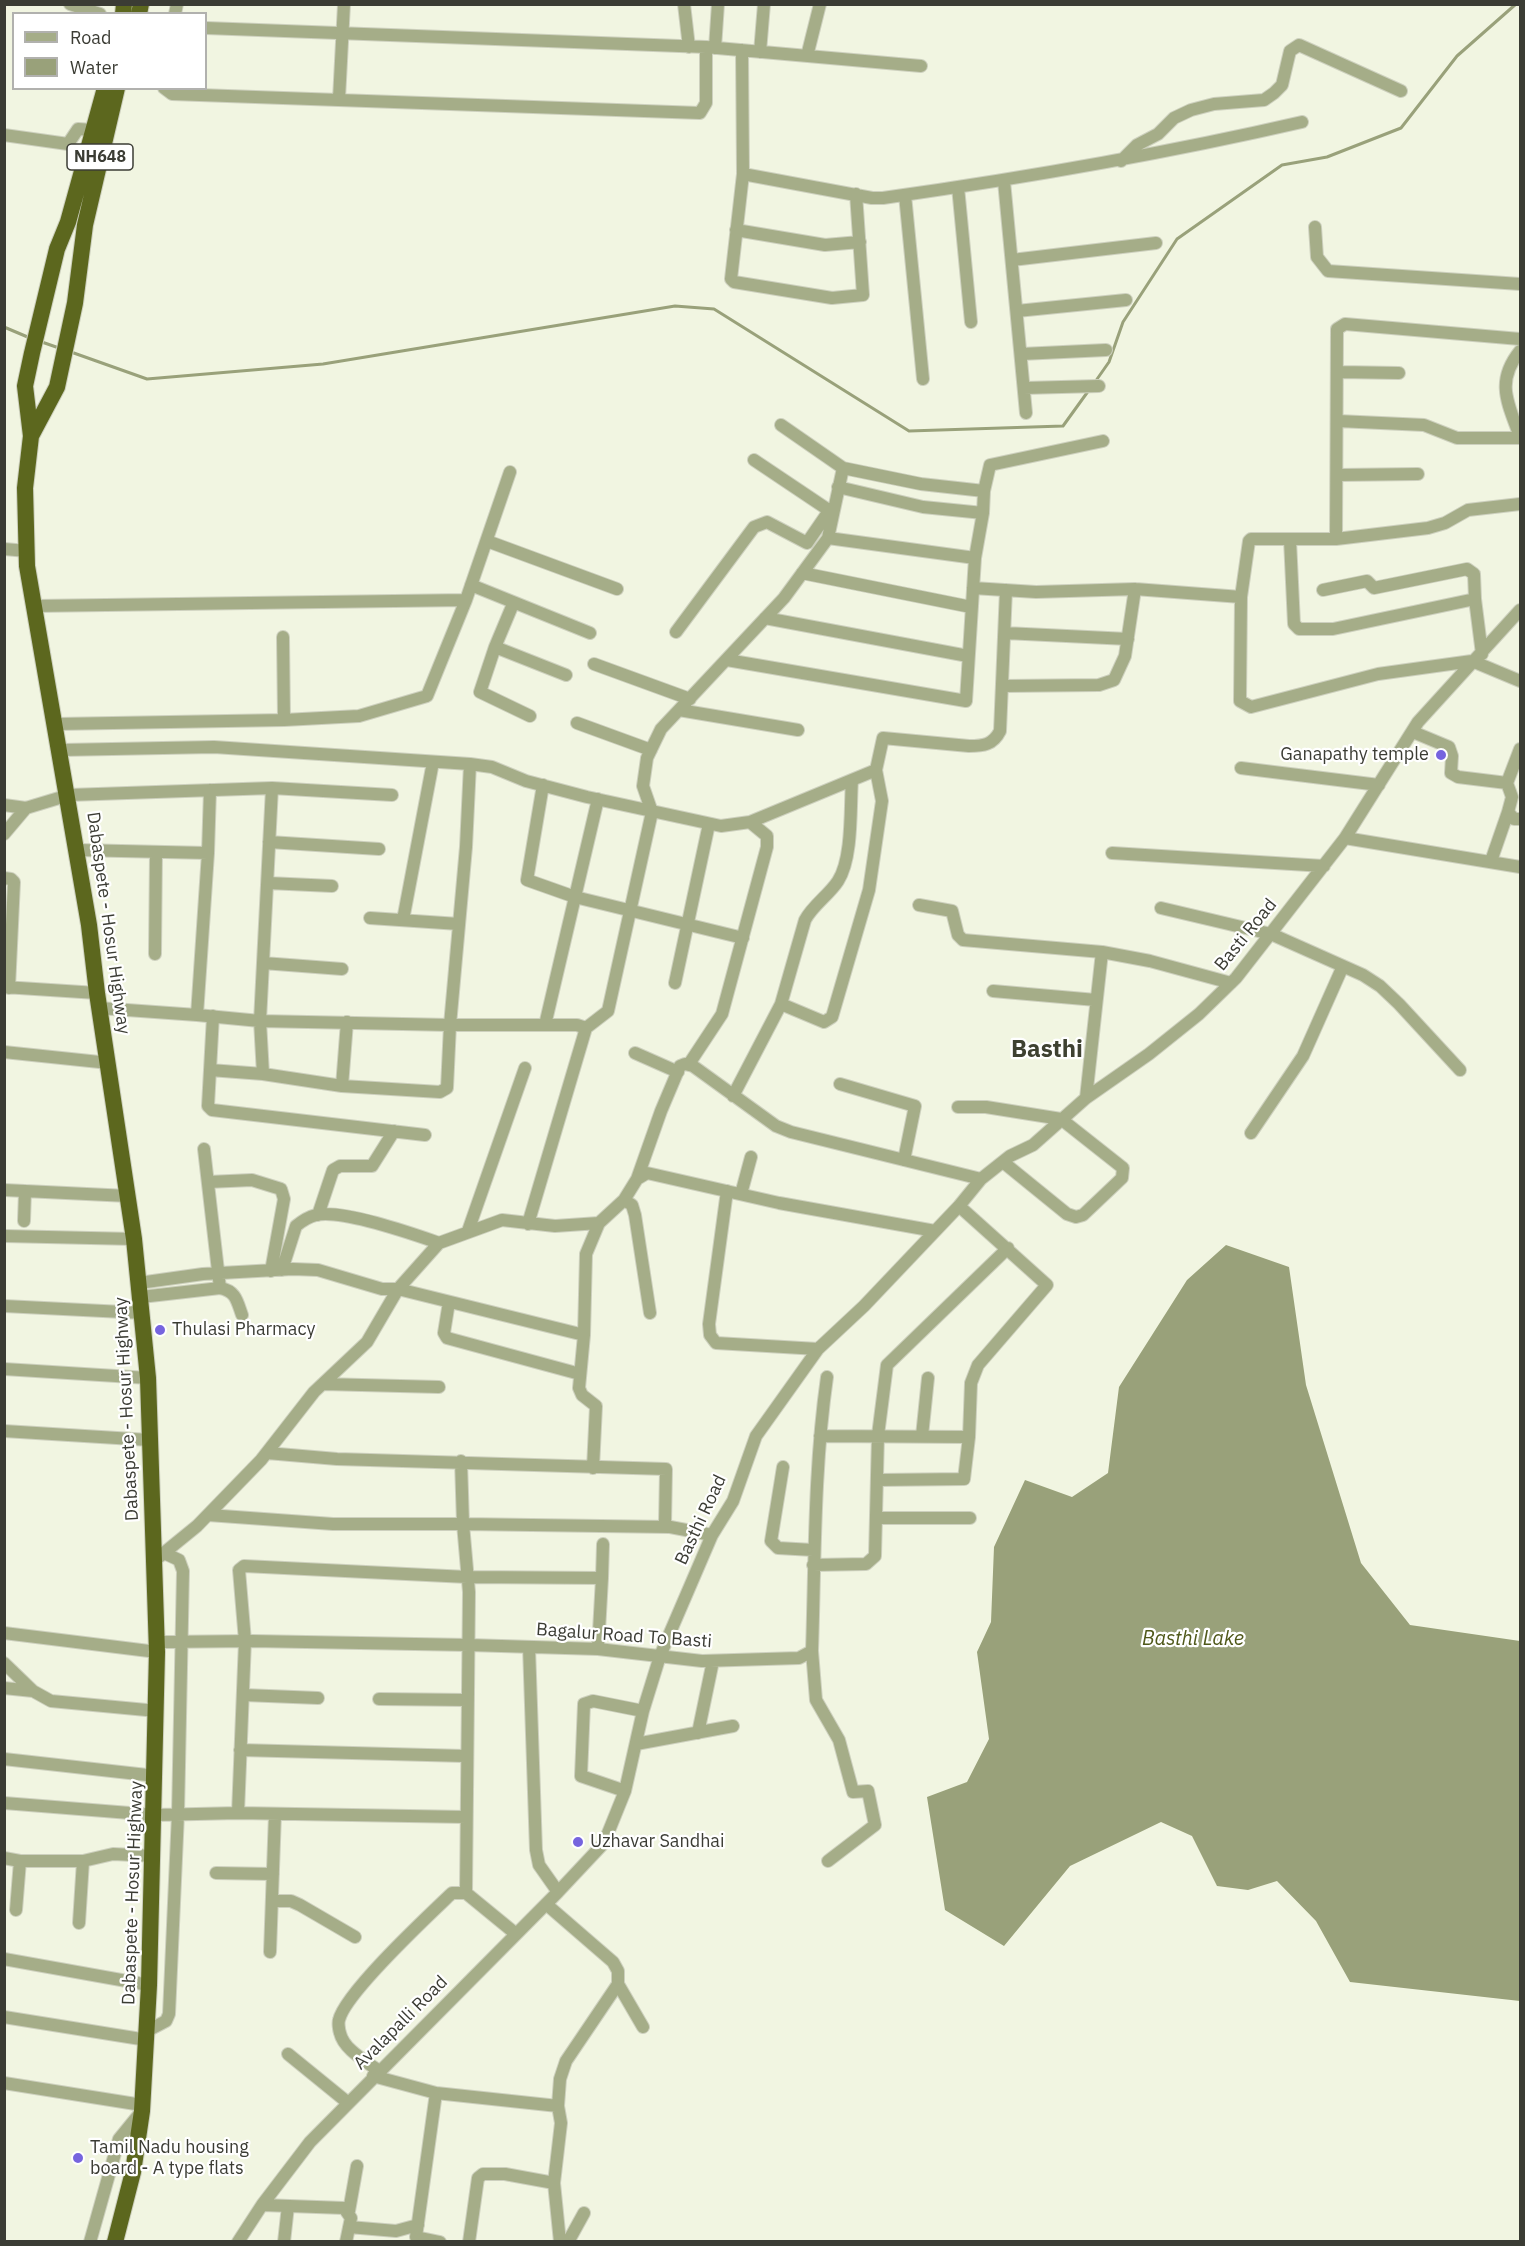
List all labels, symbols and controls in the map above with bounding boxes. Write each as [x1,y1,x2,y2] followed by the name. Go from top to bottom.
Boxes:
[12,12,207,90] legend
[70,26,111,49] text: Road
[70,56,118,79] text: Water
[67,144,133,170] road number: NH648
[1280,744,1429,766] place label: Ganapathy temple
[1434,748,1448,762] marker: Ganapathy temple
[82,810,134,1036] street label: Dabaspete - Hosur Highway
[1210,895,1282,975] street label: Basti Road
[1011,1036,1083,1064] district label: Basthi
[110,1296,144,1522] street label: Dabaspete - Hosur Highway
[172,1319,315,1341] place label: Thulasi Pharmacy
[153,1323,167,1337] marker: Thulasi Pharmacy
[671,1472,731,1568] street label: Basthi Road
[535,1619,713,1653] street label: Bagalur Road To Basti
[1142,1627,1244,1651] water label: Basthi Lake
[118,1781,148,2005] street label: Dabaspete - Hosur Highway
[590,1831,724,1853] place label: Uzhavar Sandhai
[571,1835,585,1849] marker: Uzhavar Sandhai
[350,1972,452,2074] street label: Avalapalli Road
[90,2137,249,2180] place label: Tamil Nadu housing board - A type flats
[71,2151,85,2165] marker: Tamil Nadu housing board - A type flats

